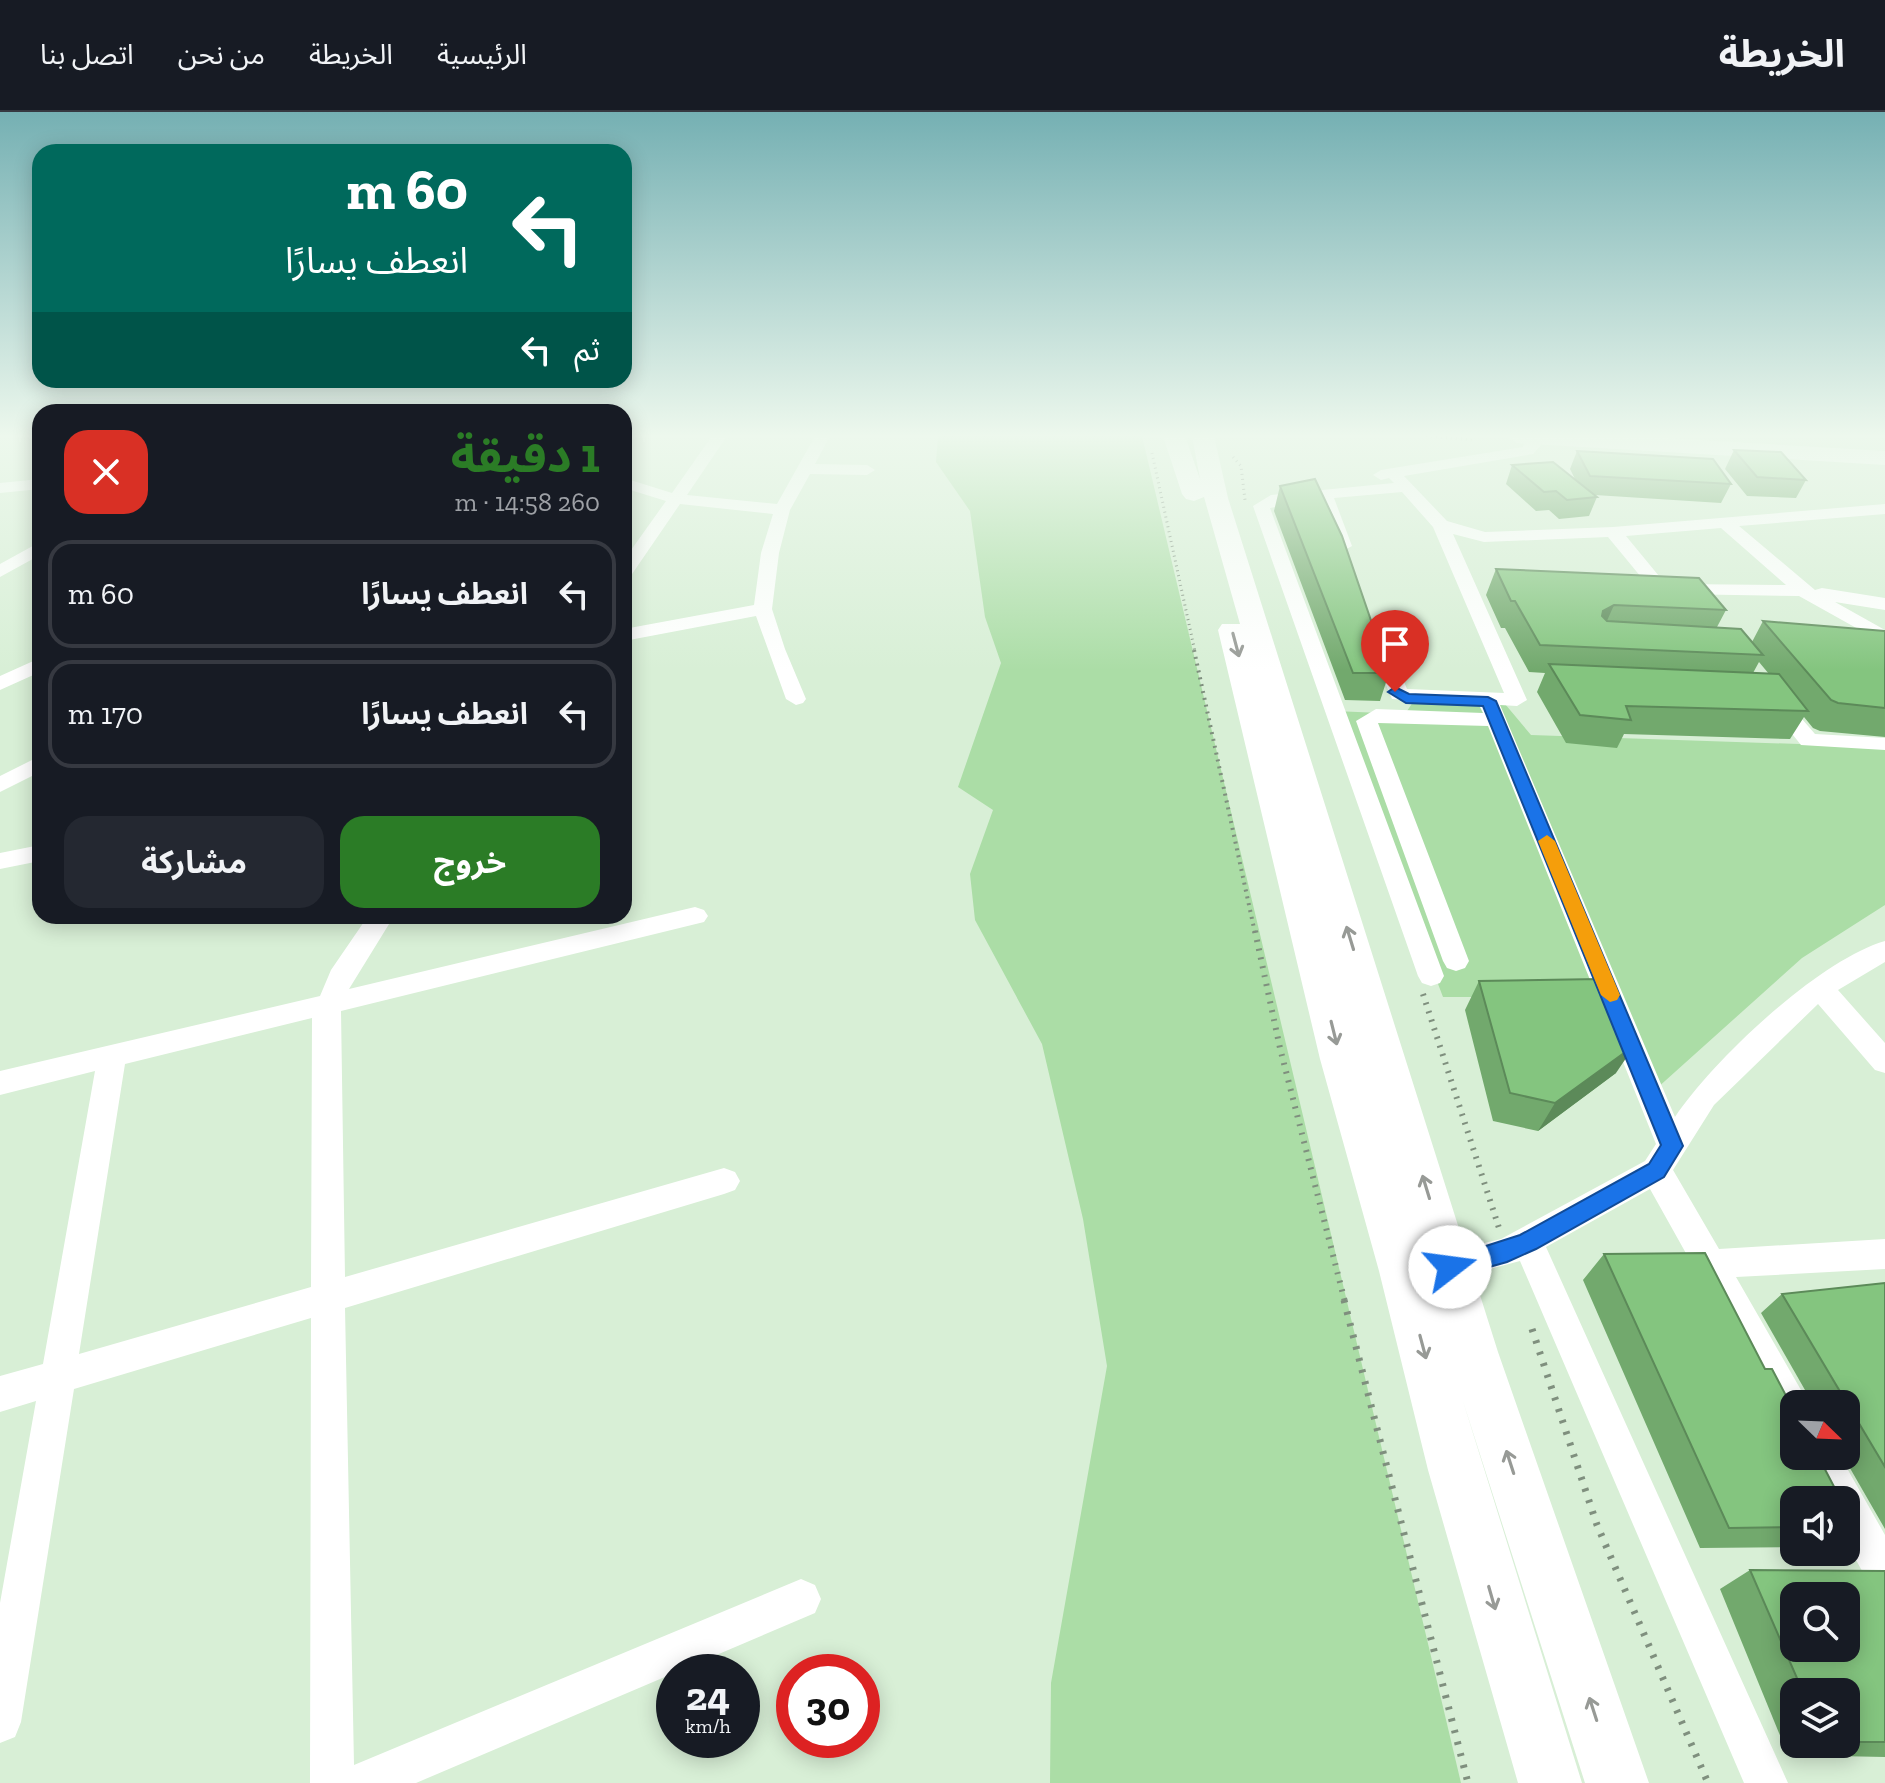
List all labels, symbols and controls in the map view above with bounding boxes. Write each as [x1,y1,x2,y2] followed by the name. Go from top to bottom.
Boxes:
[1719,31,1845,77] text: الخريطة
[40,38,134,71] text: اتصل بنا
[178,38,265,71] text: من نحن
[309,38,393,71] text: الخريطة
[437,38,527,71] text: الرئيسية
[346,156,468,223] text: 60 m
[496,176,600,280] icon: left
[285,239,468,282] text: انعطف يسارًا
[514,328,558,372] icon: left
[574,332,600,368] text: ثم
[451,427,600,484] text: 1 دقيقة
[64,430,148,514] button: close
[455,486,600,518] text: 260 m · 14:58
[552,572,596,616] icon: left
[68,576,134,612] text: 60 m
[361,576,528,612] text: انعطف يسارًا
[1361,610,1429,692] pin
[1373,622,1417,666] icon: arrive
[1229,632,1244,657] one-way arrow
[552,692,596,736] icon: left
[68,696,143,732] text: 170 m
[361,696,528,732] text: انعطف يسارًا
[64,816,324,908] button: مشاركة
[340,816,600,908] button: خروج
[1342,926,1357,952] one-way arrow
[1328,1019,1343,1045] one-way arrow
[1418,1175,1433,1201] one-way arrow
[1408,1225,1492,1309] position arrow
[1416,1334,1431,1359] one-way arrow
[1780,1390,1860,1470] north arrow
[1780,1390,1860,1758] map controls
[1502,1450,1517,1475] one-way arrow
[1780,1486,1860,1566] button: sound
[1780,1582,1860,1662] button: search
[1485,1584,1500,1610] one-way arrow
[776,1654,880,1758] speed limit sign: 30
[686,1672,730,1720] text: 24
[1780,1678,1860,1758] button: layers
[1584,1697,1599,1722] one-way arrow
[685,1714,731,1738] text: km/h

